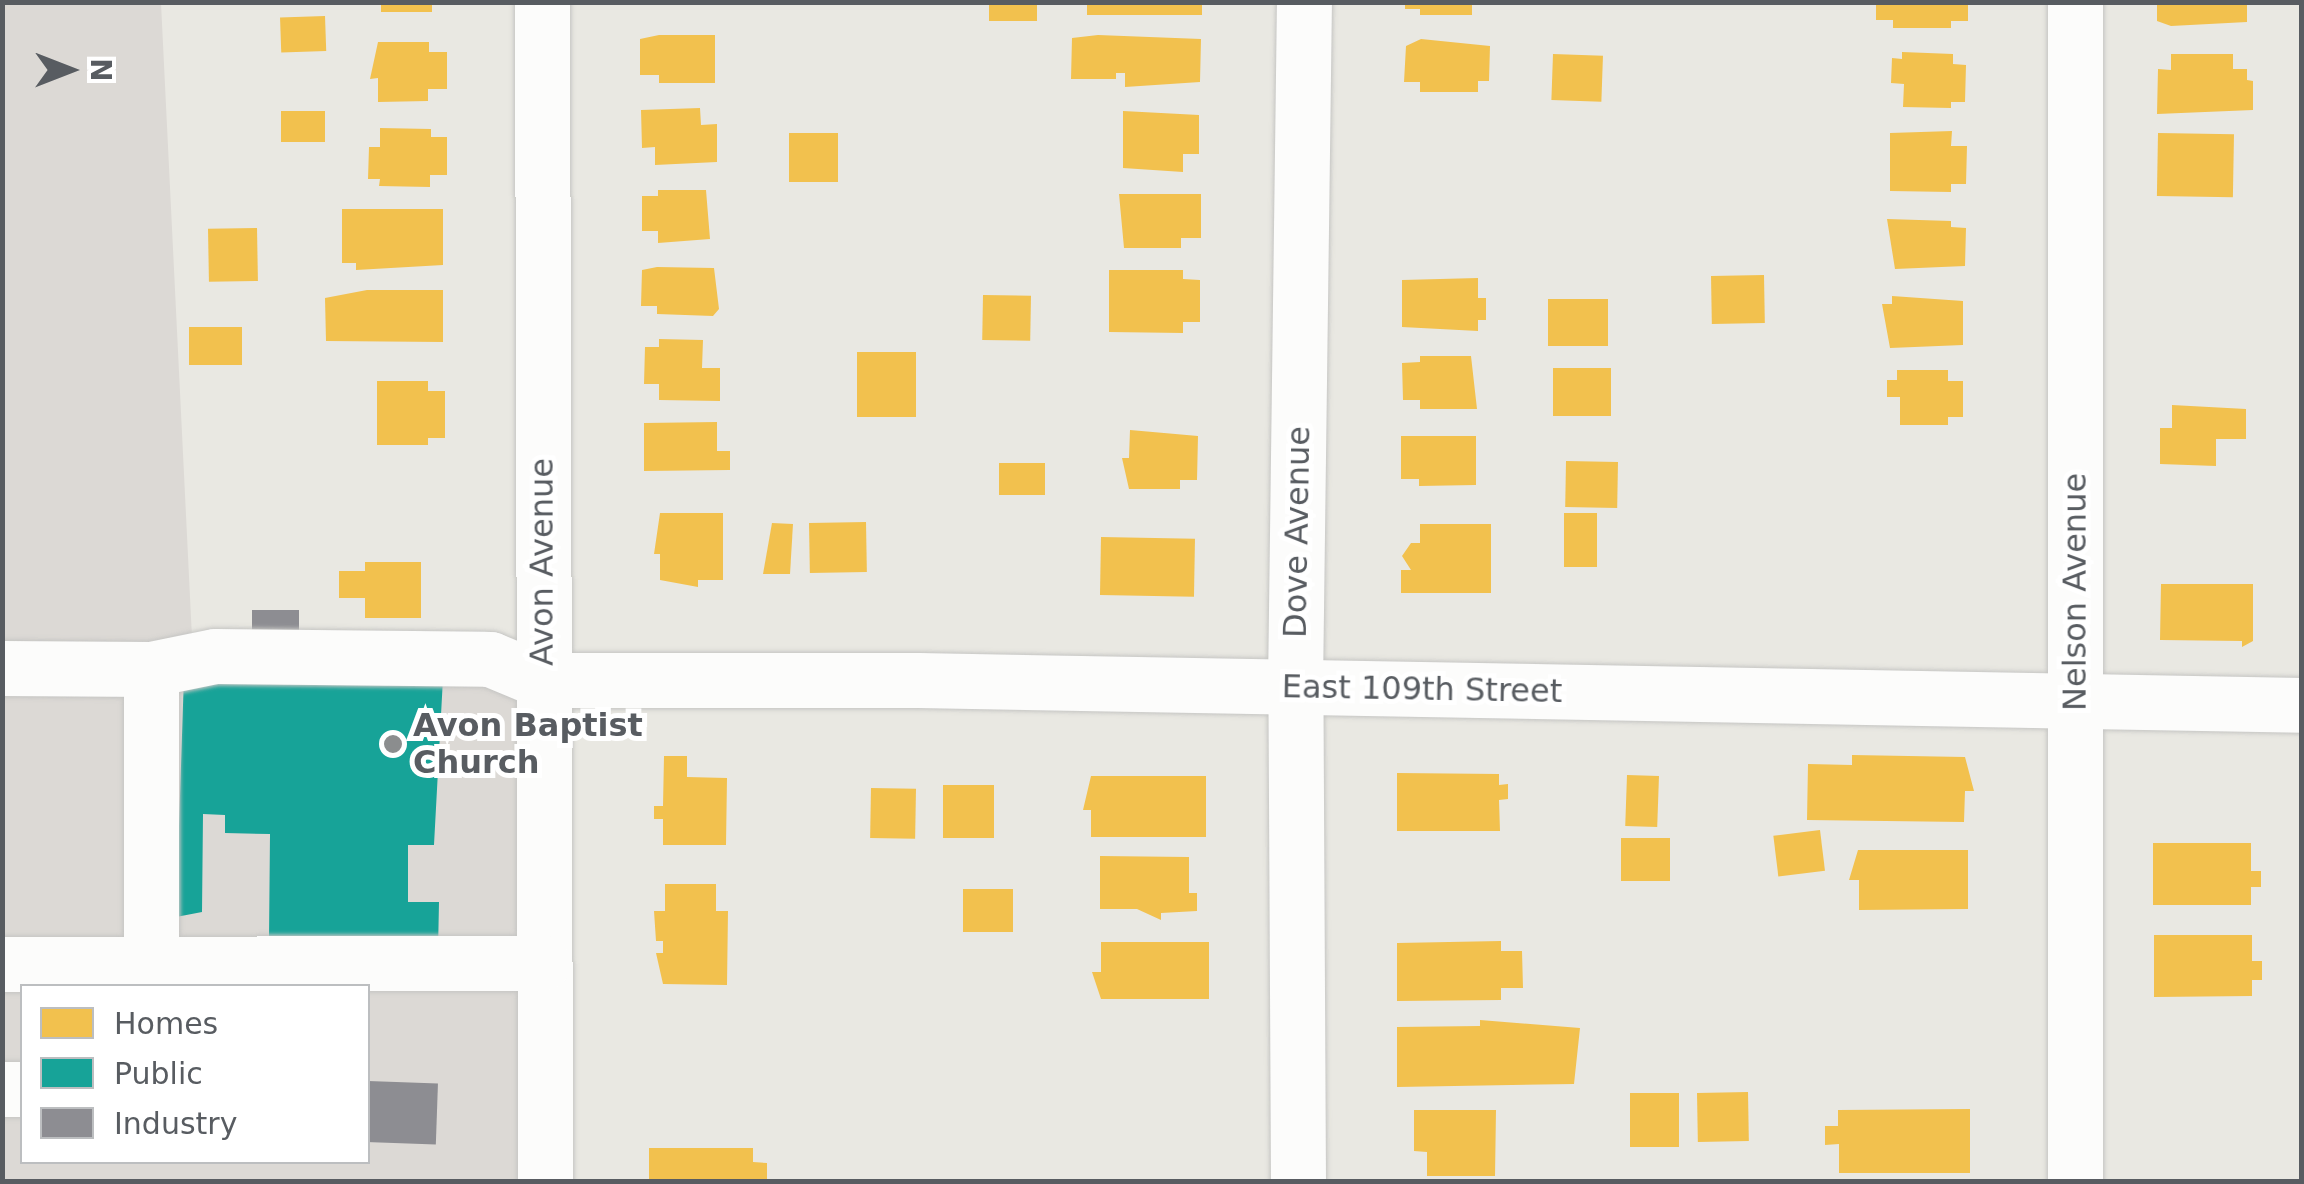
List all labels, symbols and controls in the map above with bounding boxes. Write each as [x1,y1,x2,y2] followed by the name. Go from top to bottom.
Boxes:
[20,20,120,120] north arrow
[84,58,117,82] text: N
[1276,426,1318,638] street label: Dove Avenue
[523,458,561,666] street label: Avon Avenue
[2056,473,2094,711] street label: Nelson Avenue
[1281,667,1563,711] street label: East 109th Street
[413,707,643,782] place label: Avon Baptist Church
[382,733,404,755] marker: Avon Baptist Church
[20,984,370,1164] legend
[114,1006,218,1041] text: Homes
[114,1056,203,1091] text: Public
[114,1106,237,1141] text: Industry

